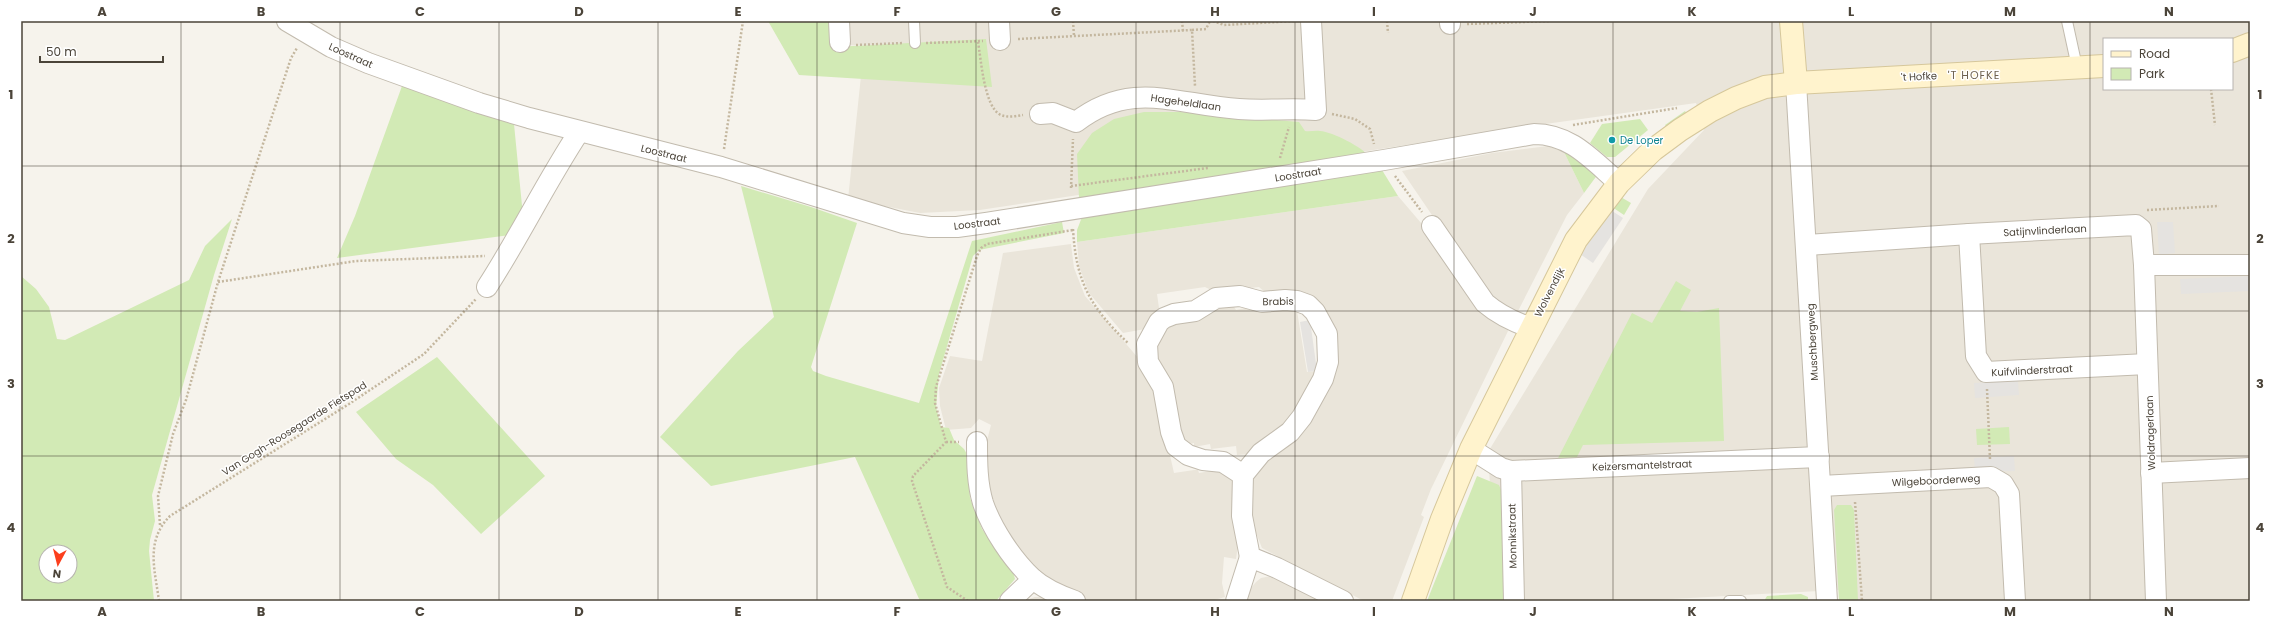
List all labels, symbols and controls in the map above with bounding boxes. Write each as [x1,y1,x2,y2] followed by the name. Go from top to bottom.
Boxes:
[97,2,107,21] text: A
[257,2,266,21] text: B
[415,2,425,21] text: C
[574,2,584,21] text: D
[734,2,742,21] text: E
[893,2,901,21] text: F
[1051,2,1061,21] text: G
[1210,2,1220,21] text: H
[1372,2,1376,21] text: I
[1529,2,1537,21] text: J
[1687,2,1697,21] text: K
[1848,2,1854,21] text: L
[2004,2,2016,21] text: M
[2164,2,2174,21] text: N
[40,38,163,64] scale bar
[2103,38,2233,90] legend
[326,39,376,72] street label: Loostraat
[46,43,77,60] text: 50 m
[2139,45,2170,62] text: Road
[2139,65,2166,82] text: Park
[1948,67,2000,83] district label: 'T HOFKE
[1901,68,1937,85] street label: 't Hofke
[9,85,13,104] text: 1
[2258,85,2262,104] text: 1
[1150,90,1222,115] street label: Hageheldlaan
[1620,133,1664,148] place label: De Loper
[1607,135,1617,145] marker: De Loper
[639,141,689,167] street label: Loostraat
[1274,163,1323,186] street label: Loostraat
[953,213,1002,234] street label: Loostraat
[2003,221,2087,240] street label: Satijnvlinderlaan
[7,229,15,248] text: 2
[2256,229,2264,248] text: 2
[1531,264,1569,320] street label: Wolvendijk
[1262,294,1294,309] street label: Brabis
[1803,303,1822,381] street label: Muschbergweg
[1991,361,2073,380] street label: Kuifvlinderstraat
[7,374,15,393] text: 3
[2256,374,2264,393] text: 3
[219,377,370,479] street label: Van Gogh-Roosegaarde Fietspad
[2142,395,2159,471] street label: Woldragerlaan
[1592,456,1693,475] street label: Keizersmantelstraat
[1891,471,1981,490] street label: Wilgeboorderweg
[1504,503,1521,569] street label: Monnikstraat
[7,518,16,537] text: 4
[2256,518,2265,537] text: 4
[38,544,78,584] north arrow
[52,565,62,582] text: N
[97,602,107,621] text: A
[257,602,266,621] text: B
[415,602,425,621] text: C
[574,602,584,621] text: D
[734,602,742,621] text: E
[893,602,901,621] text: F
[1051,602,1061,621] text: G
[1210,602,1220,621] text: H
[1372,602,1376,621] text: I
[1529,602,1537,621] text: J
[1687,602,1697,621] text: K
[1848,602,1854,621] text: L
[2004,602,2016,621] text: M
[2164,602,2174,621] text: N

